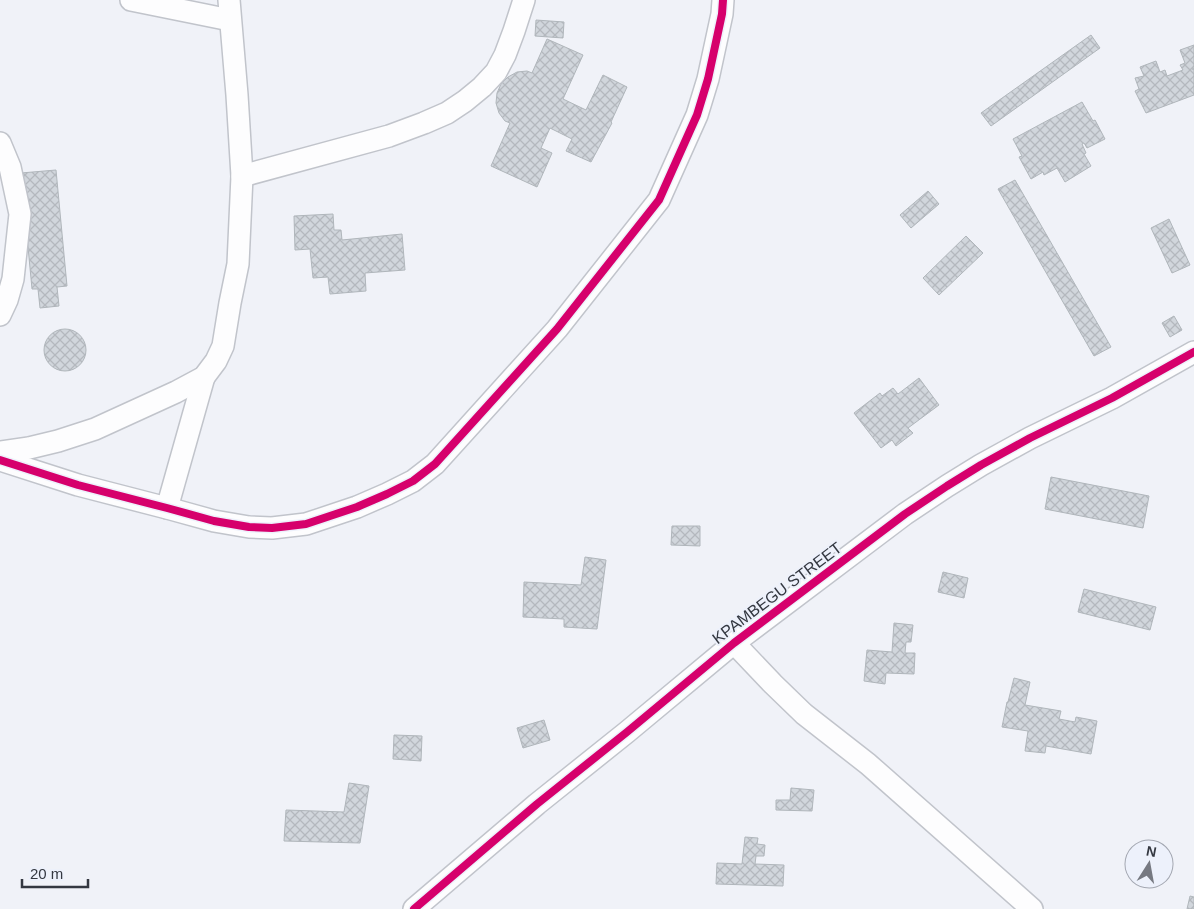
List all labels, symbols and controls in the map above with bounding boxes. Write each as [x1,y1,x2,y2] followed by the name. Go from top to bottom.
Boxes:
[709,539,845,647] street label: KPAMBEGU STREET
[1124,839,1174,889] north arrow
[1145,842,1158,860] text: N
[22,856,89,888] scale bar
[30,865,63,882] text: 20 m

